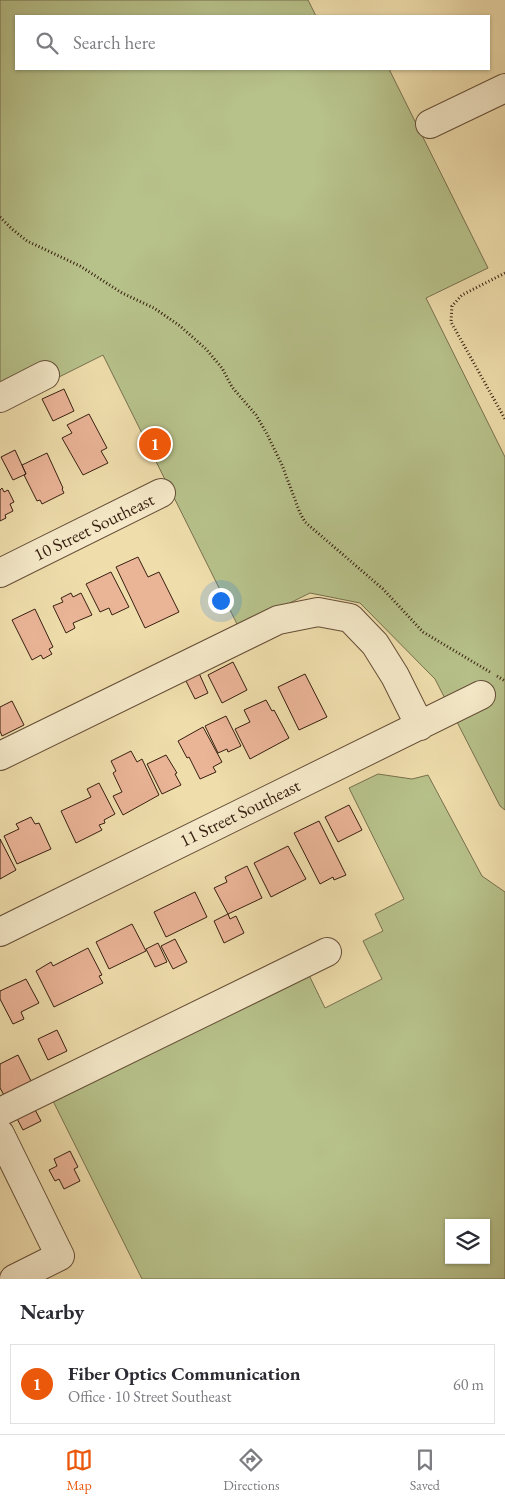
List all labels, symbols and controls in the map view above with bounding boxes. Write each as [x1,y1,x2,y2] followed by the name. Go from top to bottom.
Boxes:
[15,15,490,70] search box
[33,29,61,57] icon: search
[73,30,155,55] text: Search here
[139,425,171,463] pin: 1
[30,487,158,566] street label: 10 Street Southeast
[208,588,234,614] your location
[176,773,304,852] street label: 11 Street Southeast
[445,1219,490,1264] map controls
[445,1219,490,1264] button: layers
[20,1298,84,1325] text: Nearby
[68,1361,301,1386] text: Fiber Optics Communication
[33,1374,41,1395] text: 1
[453,1374,484,1395] text: 60 m
[68,1386,231,1407] text: Office · 10 Street Southeast
[65,1446,93,1494] tab: Map
[223,1446,280,1494] tab: Directions
[410,1446,440,1494] tab: Saved

